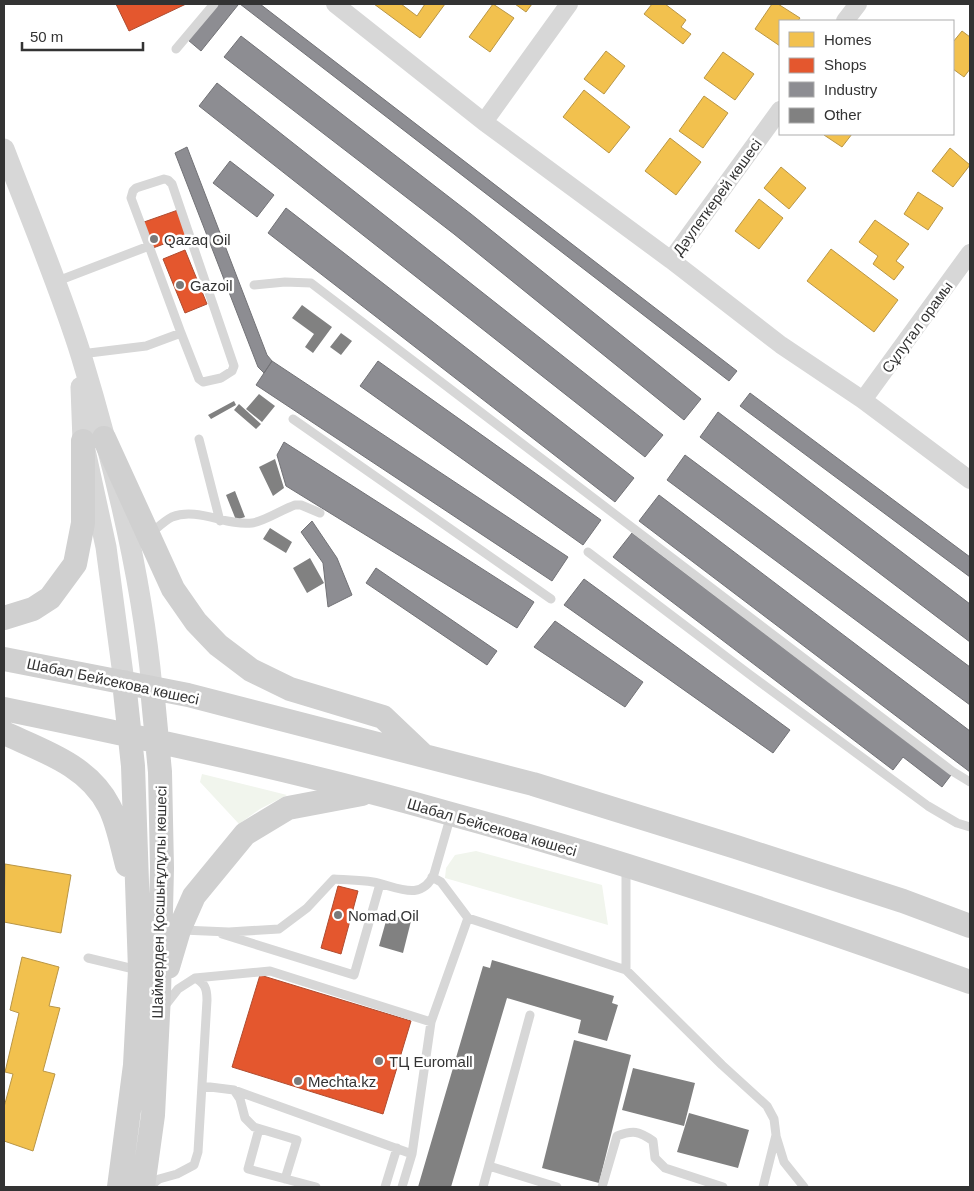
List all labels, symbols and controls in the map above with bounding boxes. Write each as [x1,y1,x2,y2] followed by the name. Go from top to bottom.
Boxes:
[22,20,144,52] scale bar
[779,20,954,135] legend
[30,28,63,45] text: 50 m
[824,31,872,48] text: Homes
[824,56,867,73] text: Shops
[824,81,878,98] text: Industry
[824,106,862,123] text: Other
[669,136,765,258] street label: Дәулеткерей көшесі
[164,231,231,248] place label: Qazaq Oil
[148,233,160,245] marker: Qazaq Oil
[190,277,233,294] place label: Gazoil
[878,278,956,376] street label: Сұлутал орамы
[174,279,186,291] marker: Gazoil
[25,654,201,708] street label: Шабал Бейсекова көшесі
[148,785,170,1019] street label: Шаймерден Қосшығұлұлы көшесі
[405,795,579,859] street label: Шабал Бейсекова көшесі
[348,907,419,924] place label: Nomad Oil
[332,909,344,921] marker: Nomad Oil
[389,1053,473,1070] place label: ТЦ Euromall
[373,1055,385,1067] marker: ТЦ Euromall
[308,1073,376,1090] place label: Mechta.kz
[292,1075,304,1087] marker: Mechta.kz

